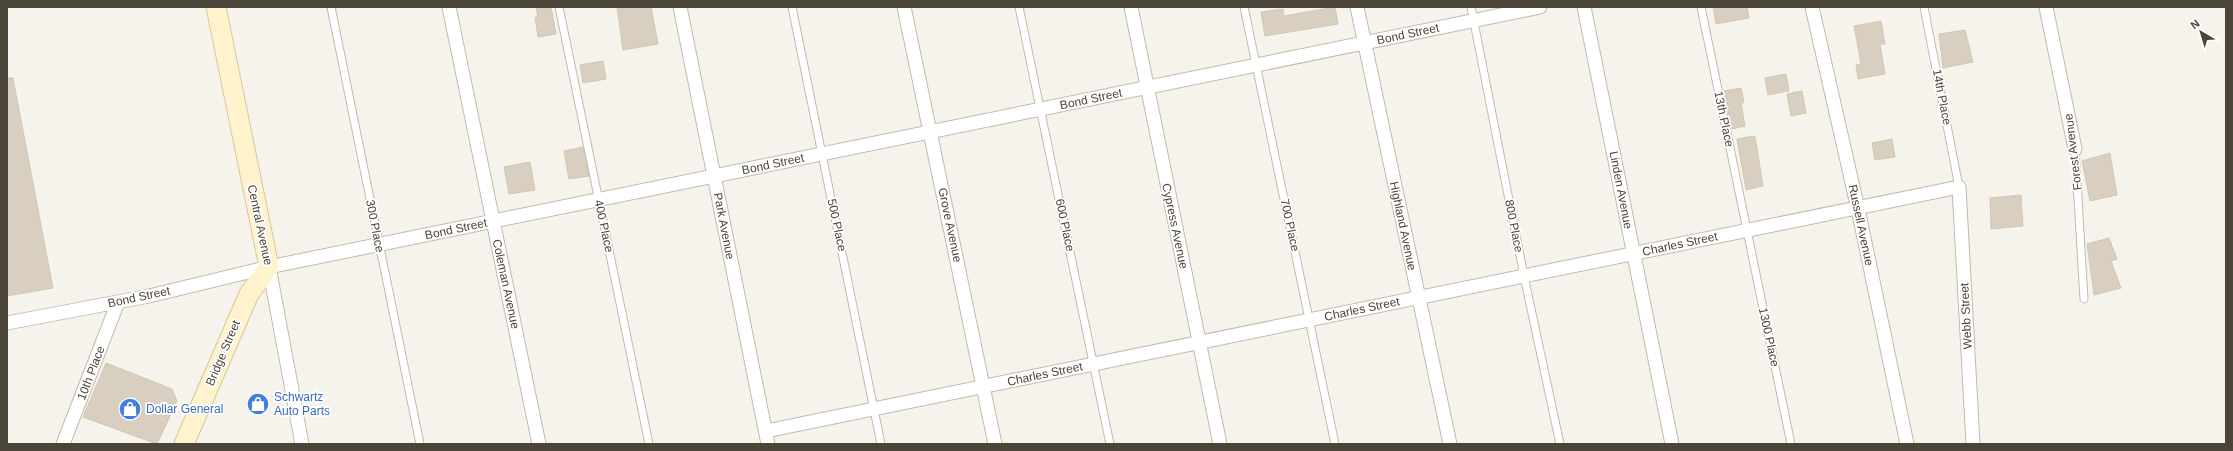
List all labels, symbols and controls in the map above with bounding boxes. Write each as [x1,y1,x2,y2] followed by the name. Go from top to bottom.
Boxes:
[2181,12,2221,52] north arrow
[2188,17,2202,31] text: N
[1376,20,1441,47] street label: Bond Street
[1930,68,1954,126] street label: 14th Place
[1059,85,1124,112] street label: Bond Street
[1711,90,1737,149] street label: 13th Place
[2061,113,2085,191] street label: Forest Avenue
[741,150,806,177] street label: Bond Street
[1607,150,1635,231] street label: Linden Avenue
[1387,180,1419,272] street label: Highland Avenue
[1159,182,1191,270] street label: Cypress Avenue
[1846,183,1876,267] street label: Russell Avenue
[245,184,275,267] street label: Central Avenue
[935,186,965,264] street label: Grove Avenue
[711,191,737,261] street label: Park Avenue
[825,197,849,253] street label: 500 Place
[1053,197,1077,253] street label: 600 Place
[1278,197,1302,253] street label: 700 Place
[363,198,387,254] street label: 300 Place
[592,198,616,254] street label: 400 Place
[1502,198,1526,254] street label: 800 Place
[424,215,489,242] street label: Bond Street
[1641,229,1720,259] street label: Charles Street
[490,238,522,330] street label: Coleman Avenue
[1957,282,1975,350] street label: Webb Street
[107,283,172,310] street label: Bond Street
[1323,294,1402,324] street label: Charles Street
[1756,306,1782,368] street label: 1300 Place
[203,317,243,388] street label: Bridge Street
[74,344,108,402] street label: 10th Place
[1006,359,1085,389] street label: Charles Street
[274,390,330,418] place label: Schwartz Auto Parts
[245,391,271,417] shop icon: Schwartz Auto Parts
[117,396,143,422] shop icon: Dollar General
[146,402,223,416] place label: Dollar General

